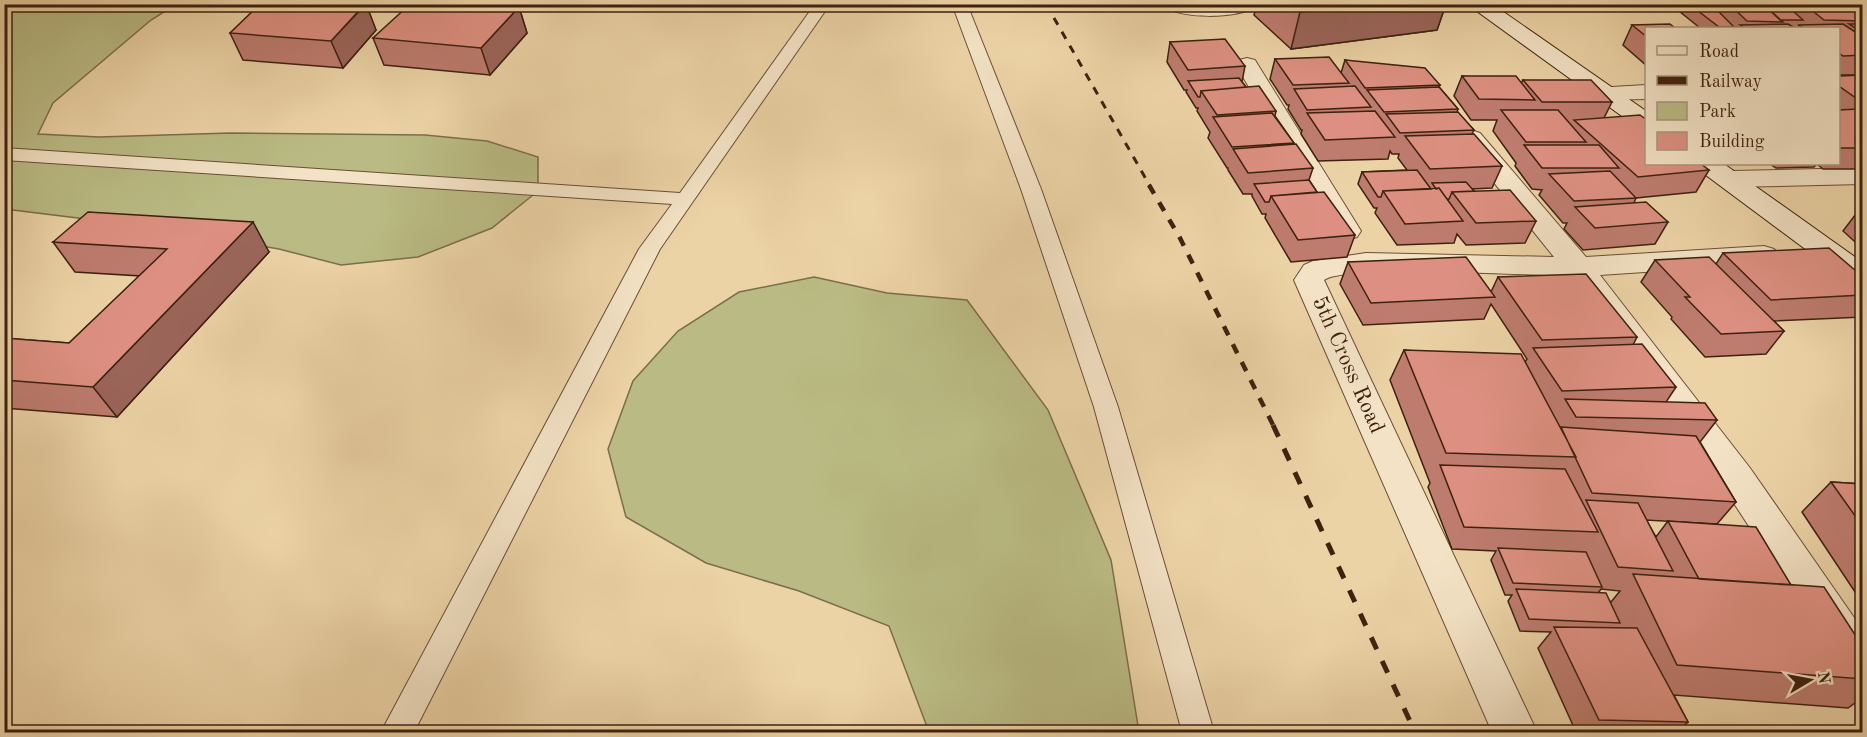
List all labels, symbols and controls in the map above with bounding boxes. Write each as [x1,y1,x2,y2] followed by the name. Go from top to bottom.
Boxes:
[1645,27,1840,165] legend
[1699,43,1739,61] text: Road
[1699,73,1762,91] text: Railway
[1699,103,1736,121] text: Park
[1699,133,1765,151] text: Building
[1308,293,1388,437] street label: 5th Cross Road
[1780,650,1840,710] north arrow
[1814,670,1832,686] text: N

